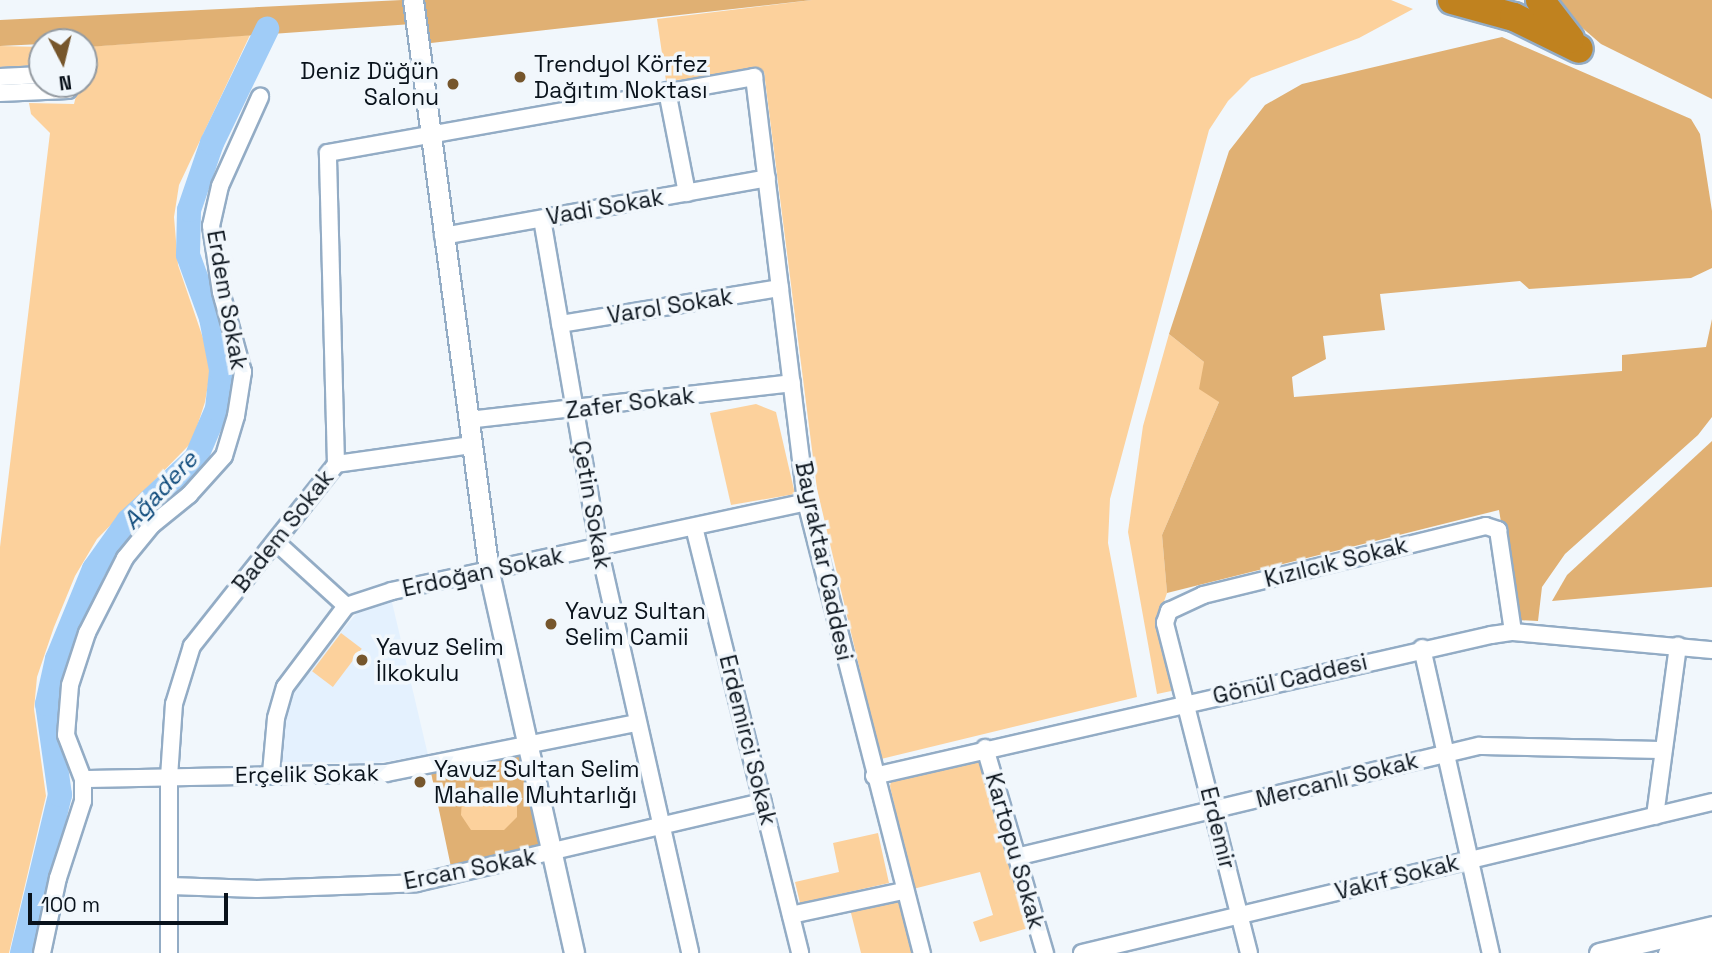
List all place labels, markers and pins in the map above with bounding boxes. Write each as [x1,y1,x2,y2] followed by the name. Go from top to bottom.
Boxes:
[534,50,708,104] place label: Trendyol Körfez Dağıtım Noktası
[300,57,439,111] place label: Deniz Düğün Salonu
[512,69,528,85] marker: Trendyol Körfez Dağıtım Noktası
[445,76,461,92] marker: Deniz Düğün Salonu
[565,597,706,651] place label: Yavuz Sultan Selim Camii
[543,616,559,632] marker: Yavuz Sultan Selim Camii
[376,633,504,687] place label: Yavuz Selim İlkokulu
[354,652,370,668] marker: Yavuz Selim İlkokulu
[434,755,639,809] place label: Yavuz Sultan Selim Mahalle Muhtarlığı
[412,774,428,790] marker: Yavuz Sultan Selim Mahalle Muhtarlığı

